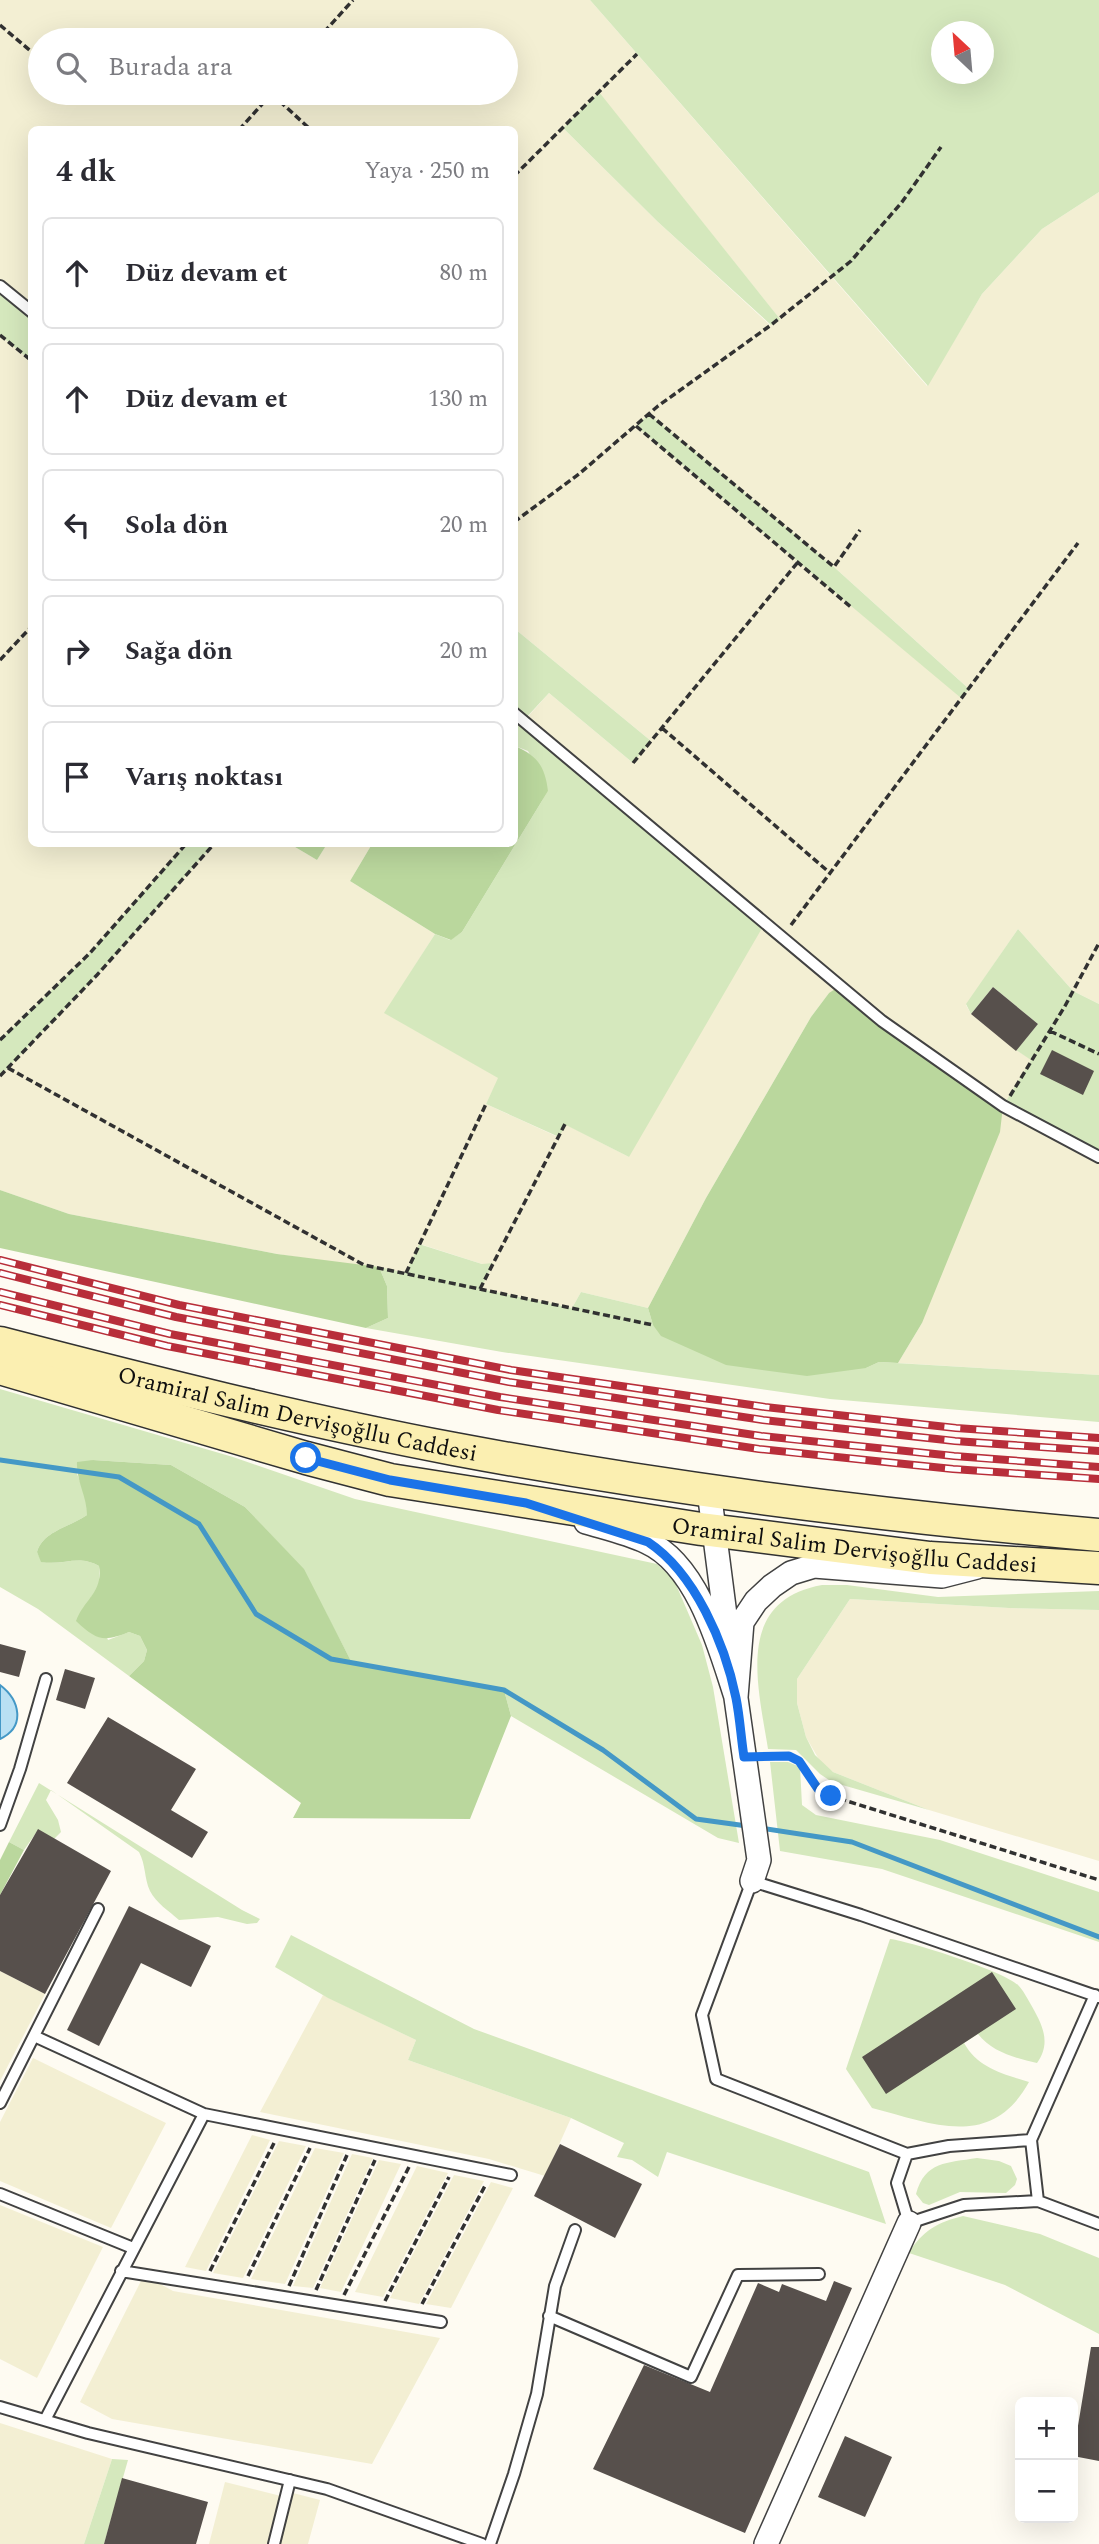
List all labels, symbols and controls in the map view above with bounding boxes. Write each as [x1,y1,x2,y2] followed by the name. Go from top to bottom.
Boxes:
[931,21,994,84] north arrow
[28,28,518,105] search box
[108,47,233,87] text: Burada ara
[52,48,90,86] icon: search
[56,149,116,195] text: 4 dk
[364,154,490,189] text: Yaya · 250 m
[125,253,288,293] text: Düz devam et
[58,254,96,292] icon: ahead
[439,256,488,291] text: 80 m
[125,379,288,419] text: Düz devam et
[58,380,96,418] icon: ahead
[428,382,488,417] text: 130 m
[125,505,228,545] text: Sola dön
[58,506,96,544] icon: left
[439,508,488,543] text: 20 m
[125,631,233,671] text: Sağa dön
[58,632,96,670] icon: right
[439,634,488,669] text: 20 m
[125,757,283,797] text: Varış noktası
[58,758,96,796] icon: arrive
[114,1358,480,1472] street label: Oramiral Salim Dervişoğllu Caddesi
[290,1442,321,1473] route start
[669,1509,1038,1583] street label: Oramiral Salim Dervişoğllu Caddesi
[815,1780,846,1811] route end
[1015,2397,1078,2523] map controls
[1015,2397,1078,2460] button: +
[1015,2460,1078,2523] button: −

